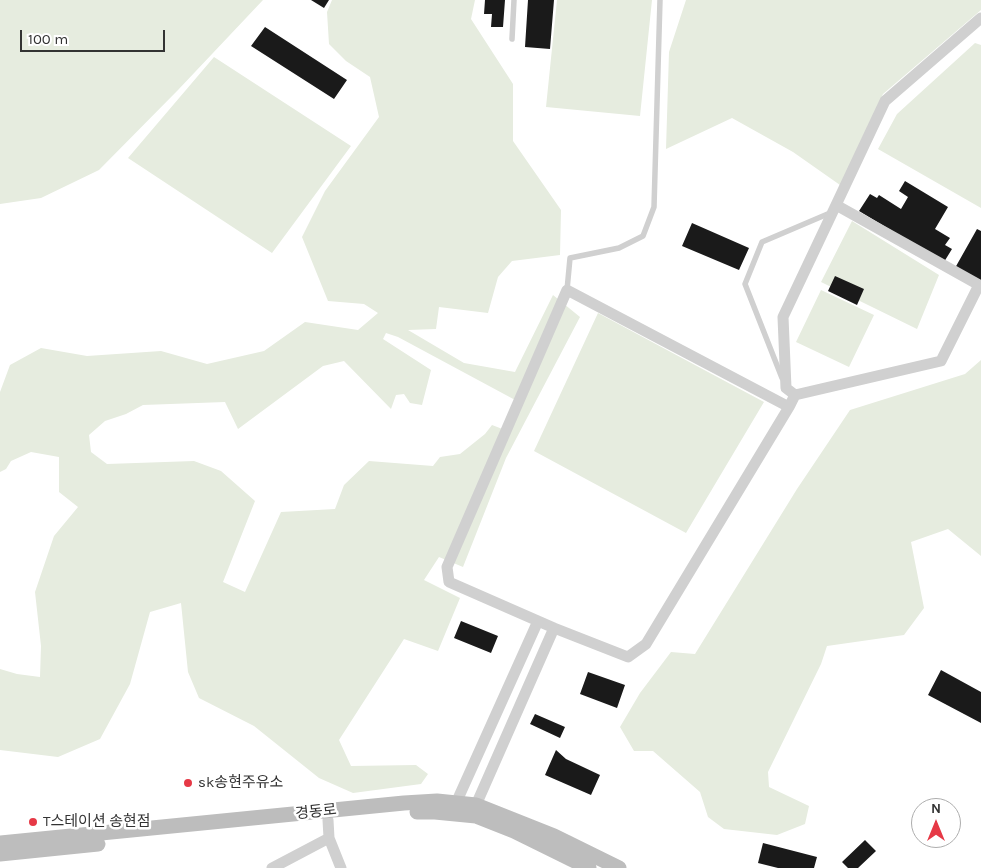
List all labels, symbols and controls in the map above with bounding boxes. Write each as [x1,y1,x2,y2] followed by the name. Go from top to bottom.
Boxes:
[22,20,168,52] scale bar
[28,30,68,48] text: 100 m
[198,774,283,792] place label: sk송현주유소
[182,777,194,789] marker: sk송현주유소
[911,798,961,848] north arrow
[931,800,941,817] text: N
[294,801,338,823] street label: 경동로
[43,813,151,831] place label: T스테이션 송현점
[27,816,39,828] marker: T스테이션 송현점

